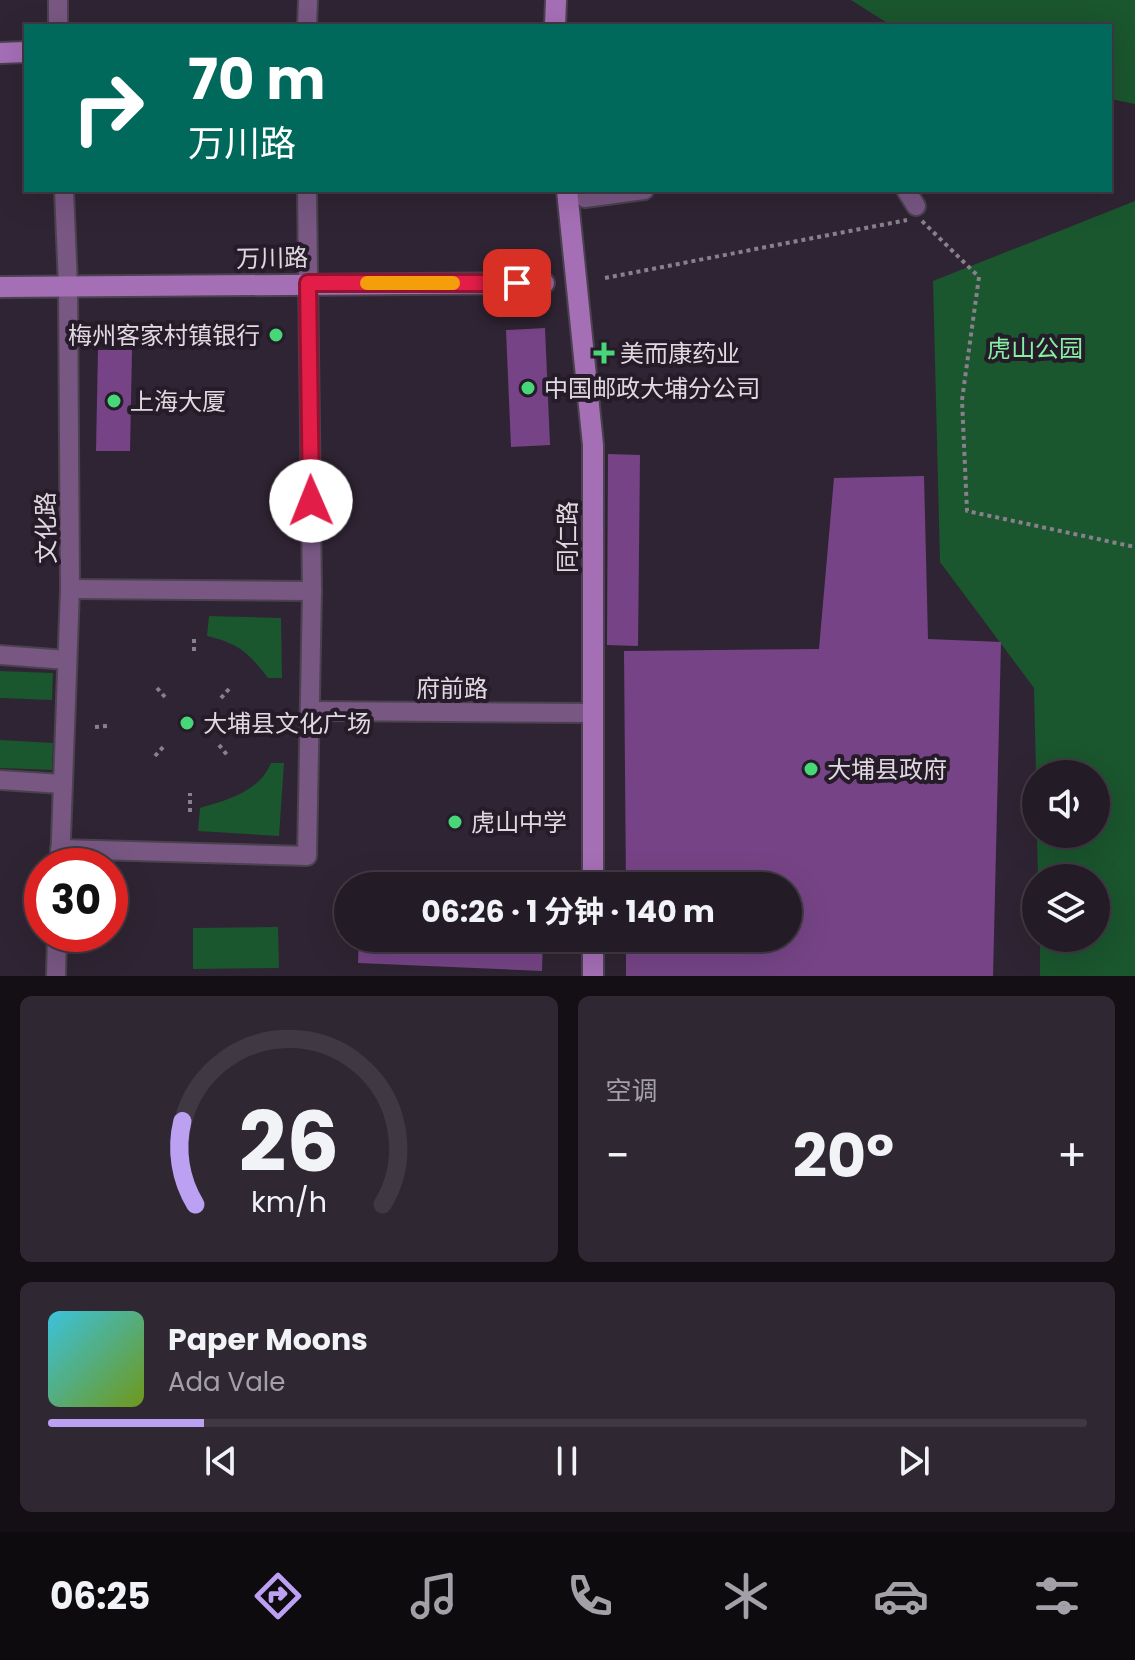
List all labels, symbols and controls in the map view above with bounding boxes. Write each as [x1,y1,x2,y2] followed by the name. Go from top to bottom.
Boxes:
[188,40,326,119] text: 70 m
[56,56,160,160] icon: right
[188,118,296,169] text: 万川路
[236,241,308,275] street label: 万川路
[483,249,551,317] pin
[495,261,539,305] icon: arrive
[68,319,260,352] place label: 梅州客家村镇银行
[267,326,285,344] marker: 梅州客家村镇银行
[987,332,1083,365] park label: 虎山公园
[620,337,740,370] place label: 美而康药业
[595,344,613,362] marker: 美而康药业
[544,372,760,405] place label: 中国邮政大埔分公司
[519,379,537,397] marker: 中国邮政大埔分公司
[130,385,226,418] place label: 上海大厦
[105,392,123,410] marker: 上海大厦
[269,459,353,543] position arrow
[29,492,63,564] street label: 文化路
[551,501,584,573] street label: 同仁路
[416,672,488,705] street label: 府前路
[203,707,371,740] place label: 大埔县文化广场
[178,714,196,732] marker: 大埔县文化广场
[827,753,947,786] place label: 大埔县政府
[802,760,820,778] marker: 大埔县政府
[1022,760,1110,952] map controls
[1022,760,1110,848] button: sound
[471,806,567,839] place label: 虎山中学
[446,813,464,831] marker: 虎山中学
[24,848,128,952] speed limit sign: 30
[1022,864,1110,952] button: layers
[421,890,715,933] text: 06:26 · 1 分钟 · 140 m
[606,1073,658,1109] text: 空调
[238,1084,339,1200] text: 26
[793,1114,894,1198] text: 20°
[606,1125,630,1186] text: −
[1057,1125,1087,1186] text: +
[251,1182,327,1222] text: km/h
[168,1318,368,1361] text: Paper Moons
[168,1364,285,1400] text: Ada Vale
[199,1439,243,1483] icon: previous
[545,1439,589,1483] icon: pause
[892,1439,936,1483] icon: next
[250,1568,306,1624] icon: directions
[406,1568,462,1624] icon: music
[562,1568,618,1624] icon: phone
[718,1568,774,1624] icon: climate
[873,1568,929,1624] icon: car
[1029,1568,1085,1624] icon: filters
[50,1571,150,1622] text: 06:25

